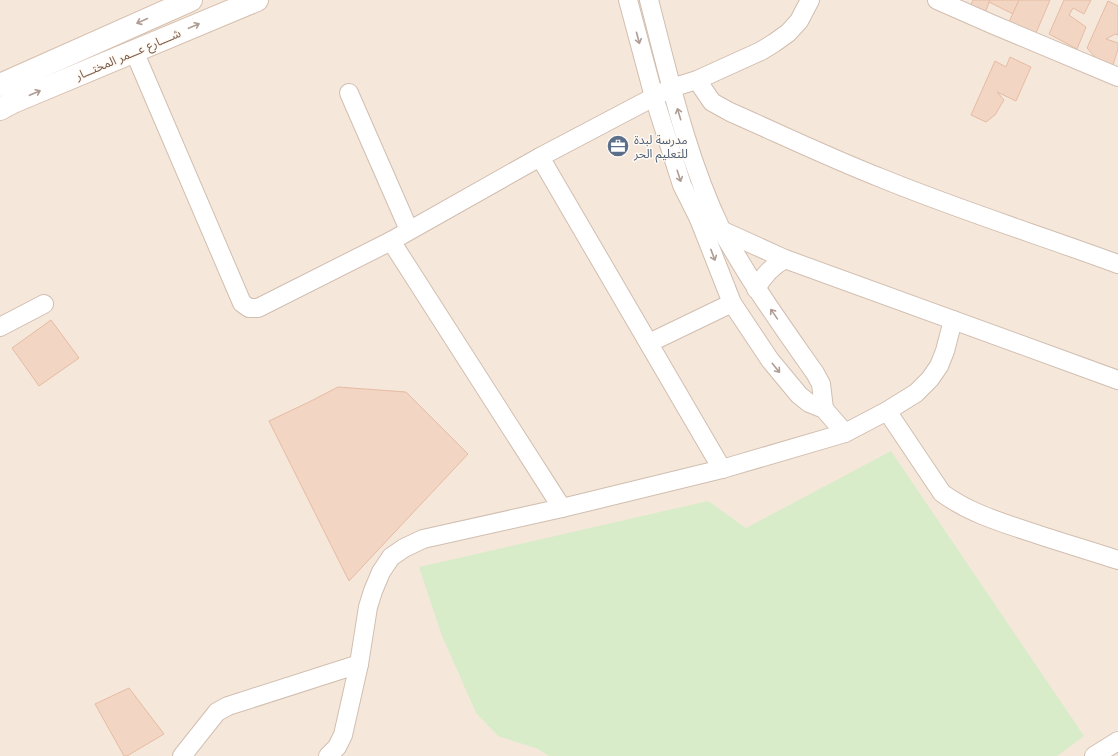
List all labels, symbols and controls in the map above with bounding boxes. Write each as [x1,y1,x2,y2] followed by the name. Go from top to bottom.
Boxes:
[137,18,149,26] one-way arrow
[188,22,200,30] one-way arrow
[72,24,184,85] street label: شــــارع عـــمر المختـــار
[635,31,642,44] one-way arrow
[29,88,41,96] one-way arrow
[675,108,682,121] one-way arrow
[633,131,688,163] place label: مدرسة لبدة للتعليم الحر
[605,133,631,159] office icon: مدرسة لبدة للتعليم الحر
[676,169,683,182] one-way arrow
[710,249,718,261] one-way arrow
[770,309,778,320] one-way arrow
[772,362,781,373] one-way arrow

